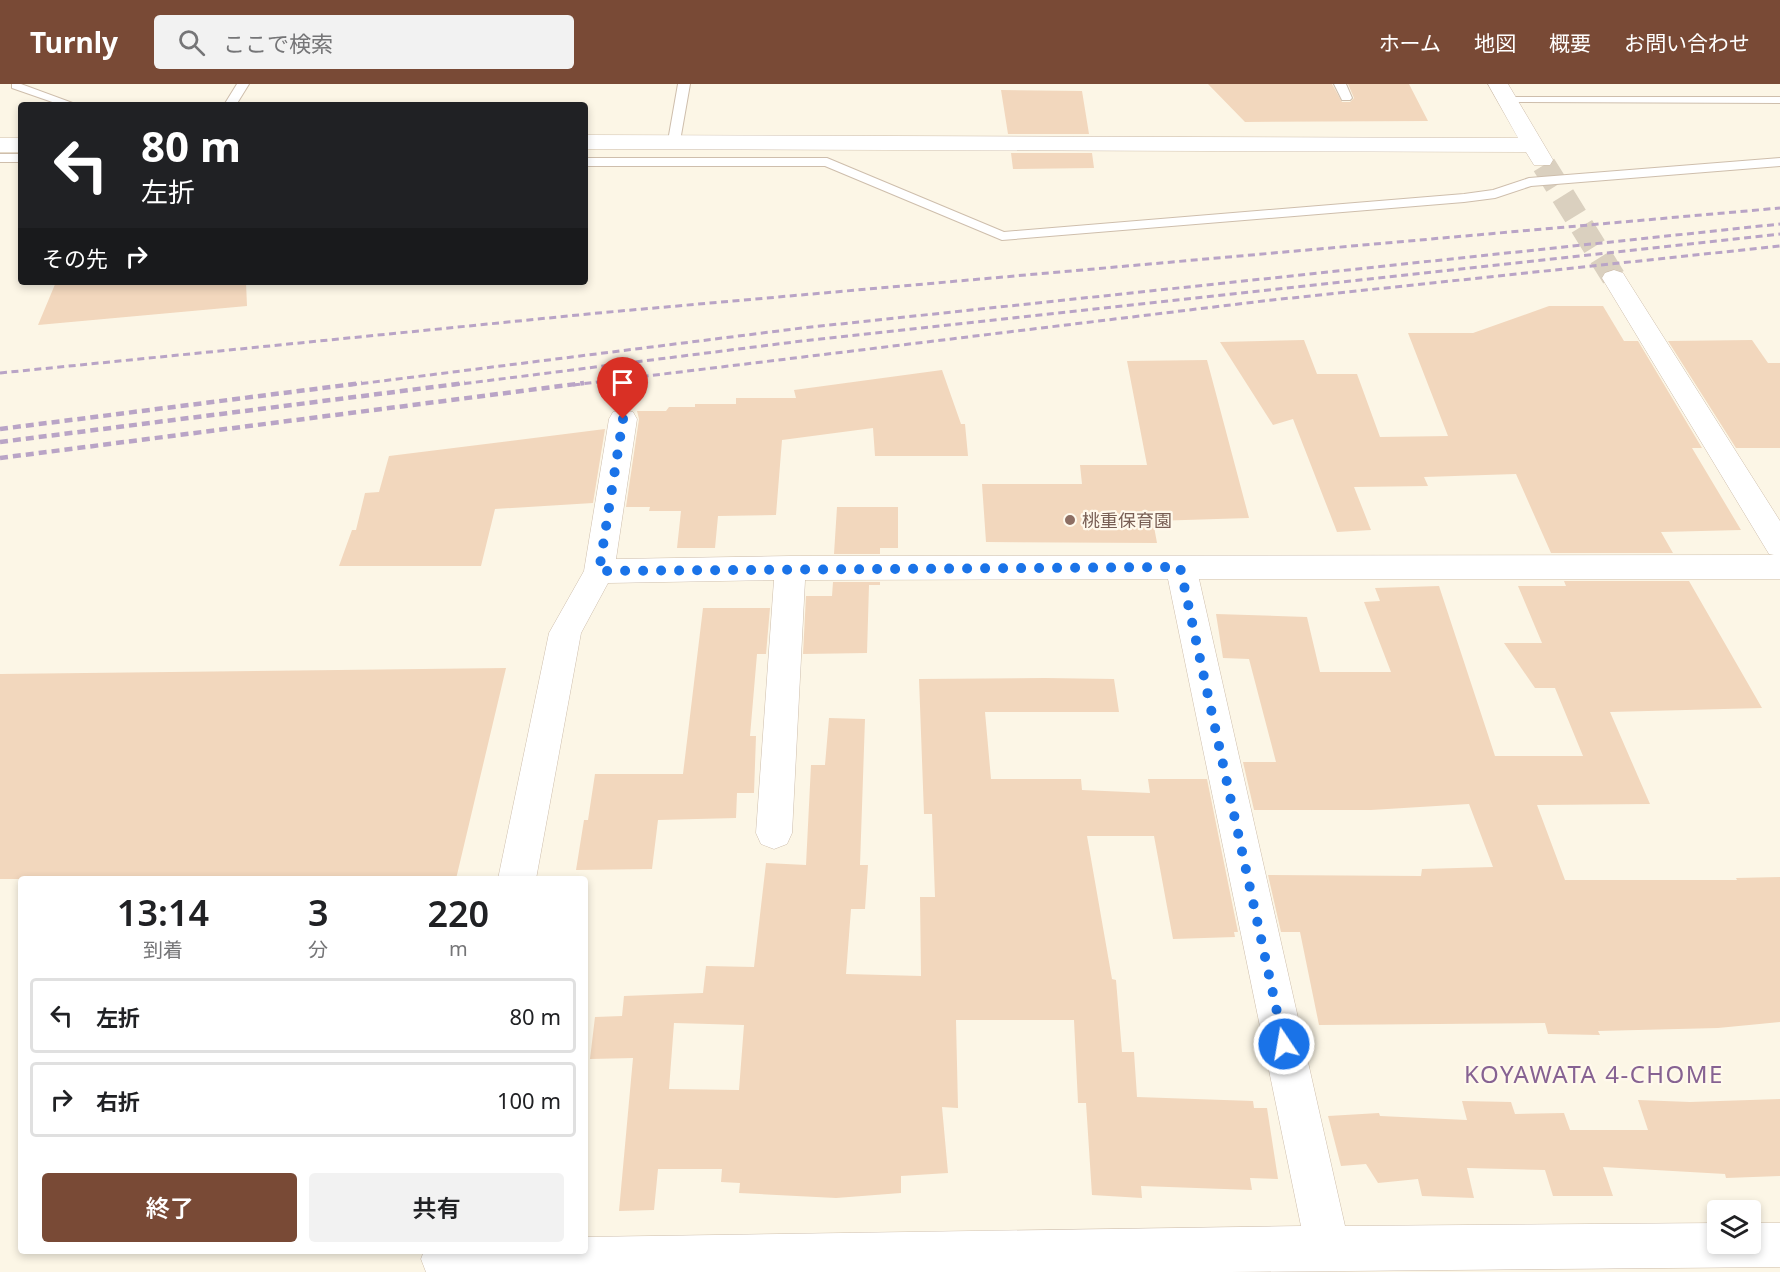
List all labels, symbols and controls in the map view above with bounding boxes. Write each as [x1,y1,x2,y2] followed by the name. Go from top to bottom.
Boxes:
[154,15,574,69] search box
[30,23,118,61] text: Turnly
[175,26,208,59] icon: search
[223,28,333,58] text: ここで検索
[1379,29,1441,57] text: ホーム
[1474,29,1516,57] text: 地図
[1549,29,1591,57] text: 概要
[1624,29,1750,57] text: お問い合わせ
[141,117,241,174] text: 80 m
[42,126,120,204] icon: left
[141,173,195,210] text: 左折
[120,240,153,273] icon: right
[42,243,108,273] text: その先
[597,357,648,419] pin
[606,366,639,399] icon: arrive
[1082,508,1172,532] place label: 桃重保育園
[1063,513,1077,527] marker: 桃重保育園
[117,888,209,937] text: 13:14
[308,888,329,937] text: 3
[427,889,489,938] text: 220
[449,935,468,962] text: m
[143,936,183,963] text: 到着
[308,936,328,963] text: 分
[45,999,78,1032] icon: left
[510,1001,561,1031] text: 80 m
[96,1002,140,1032] text: 左折
[1252,1012,1316,1076] position arrow
[1464,1057,1724,1090] district label: KOYAWATA 4-CHOME
[45,1083,78,1116] icon: right
[497,1085,561,1115] text: 100 m
[96,1086,140,1116] text: 右折
[42,1173,297,1242] button: 終了
[309,1173,564,1242] button: 共有
[1707,1200,1761,1254] map controls
[1707,1200,1761,1254] button: layers

